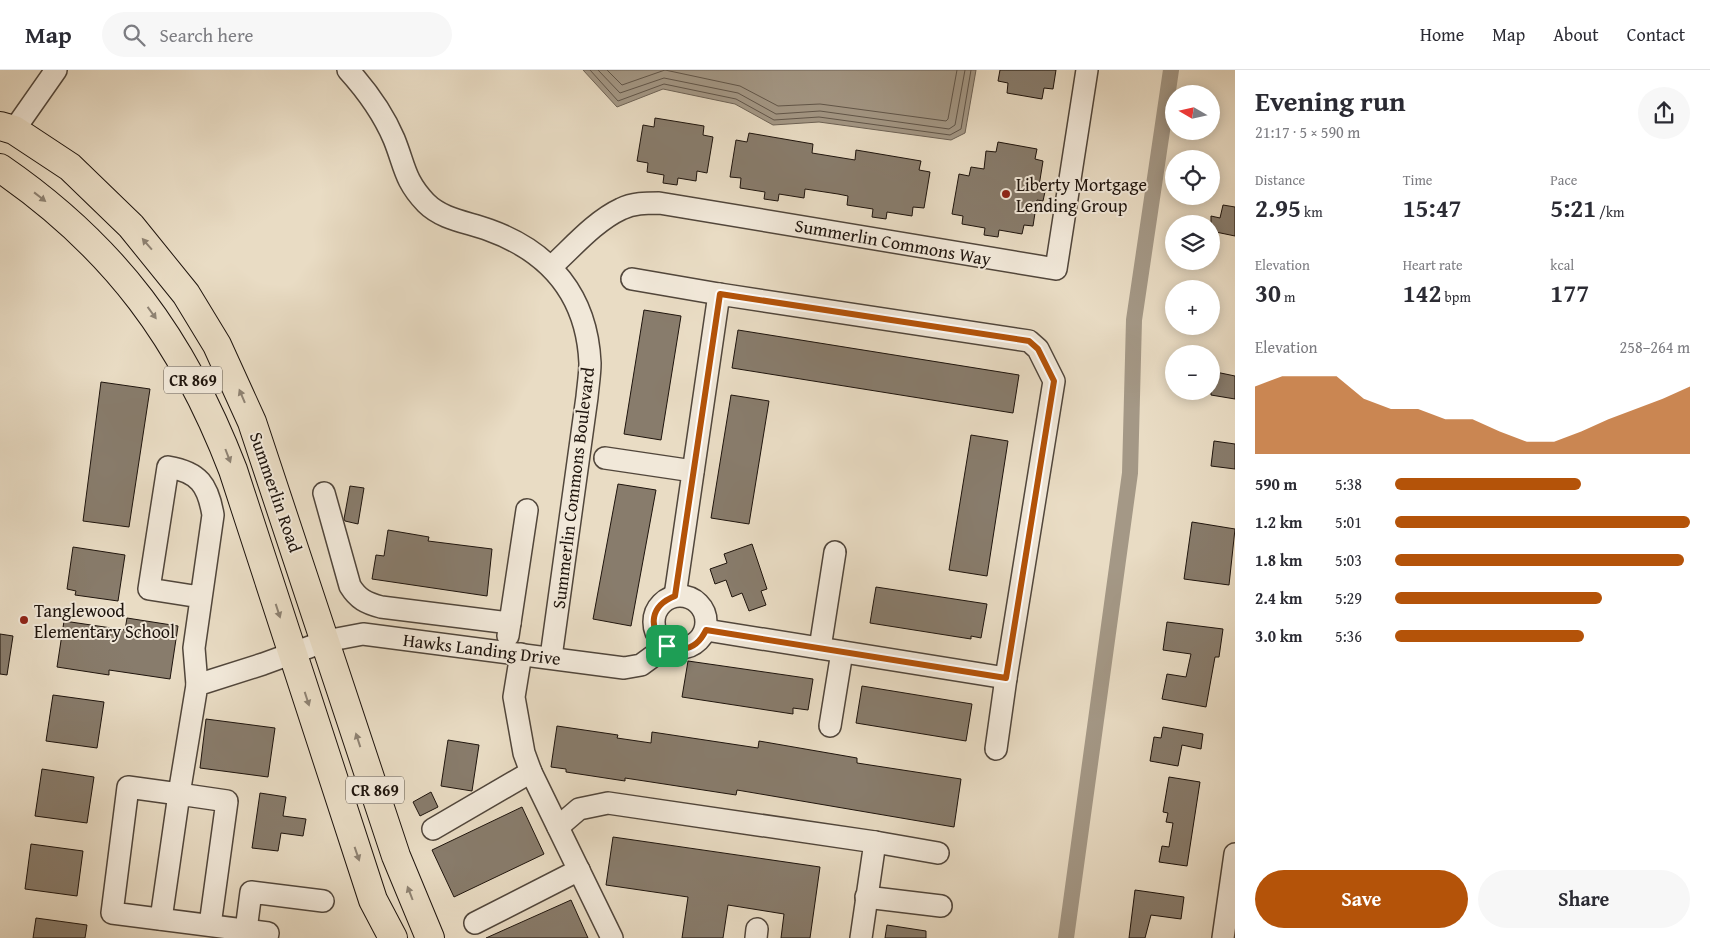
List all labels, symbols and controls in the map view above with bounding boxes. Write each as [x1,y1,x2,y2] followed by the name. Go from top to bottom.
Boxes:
[102,12,452,57] search box
[25,17,72,52] text: Map
[120,21,148,49] icon: search
[160,21,253,49] text: Search here
[1420,21,1464,48] text: Home
[1492,21,1525,48] text: Map
[1553,21,1599,48] text: About
[1627,21,1685,48] text: Contact
[1255,80,1406,121] text: Evening run
[1165,85,1220,140] north arrow
[1165,85,1220,400] map controls
[1638,87,1690,139] button: share
[1255,120,1360,144] text: 21:17 · 5 × 590 m
[1165,150,1220,205] button: locate
[1255,170,1305,190] text: Distance
[1403,170,1432,190] text: Time
[1550,170,1577,190] text: Pace
[1016,171,1147,219] place label: Liberty Mortgage Lending Group
[1000,188,1012,200] marker: Liberty Mortgage Lending Group
[1255,190,1301,226] text: 2.95
[1403,190,1462,226] text: 15:47
[1550,190,1596,226] text: 5:21
[33,191,46,202] one-way arrow
[1301,202,1323,222] text: km
[1596,202,1625,222] text: /km
[793,211,993,273] street label: Summerlin Commons Way
[1165,215,1220,270] button: layers
[141,238,153,250] one-way arrow
[1255,255,1310,275] text: Elevation
[1403,255,1463,275] text: Heart rate
[1550,255,1574,275] text: kcal
[1255,275,1281,311] text: 30
[1403,275,1442,311] text: 142
[1550,275,1589,311] text: 177
[1165,280,1220,335] button: +
[1281,287,1295,307] text: m
[1442,287,1471,307] text: bpm
[147,306,157,320] one-way arrow
[1255,335,1318,359] text: Elevation
[1620,335,1690,359] text: 258–264 m
[1165,345,1220,400] button: −
[545,365,601,610] street label: Summerlin Commons Boulevard
[164,366,222,394] road number: CR 869
[237,389,245,403] one-way arrow
[243,428,309,556] street label: Summerlin Road
[224,449,232,464] one-way arrow
[1255,472,1297,496] text: 590 m
[1335,472,1362,496] text: 5:38
[1255,510,1302,534] text: 1.2 km
[1335,510,1362,534] text: 5:01
[1255,548,1302,572] text: 1.8 km
[1335,548,1362,572] text: 5:03
[1255,586,1302,610] text: 2.4 km
[1335,586,1362,610] text: 5:29
[34,597,175,645] place label: Tanglewood Elementary School
[274,604,282,619] one-way arrow
[18,614,30,626] marker: Tanglewood Elementary School
[1255,624,1302,648] text: 3.0 km
[1335,624,1362,648] text: 5:36
[646,625,688,667] pin
[402,626,562,672] street label: Hawks Landing Drive
[653,632,681,660] icon: arrive
[303,692,311,707] one-way arrow
[354,732,361,747] one-way arrow
[346,776,404,804] road number: CR 869
[353,847,361,862] one-way arrow
[1255,870,1468,928] button: Save
[1478,870,1690,928] button: Share
[406,886,413,901] one-way arrow

